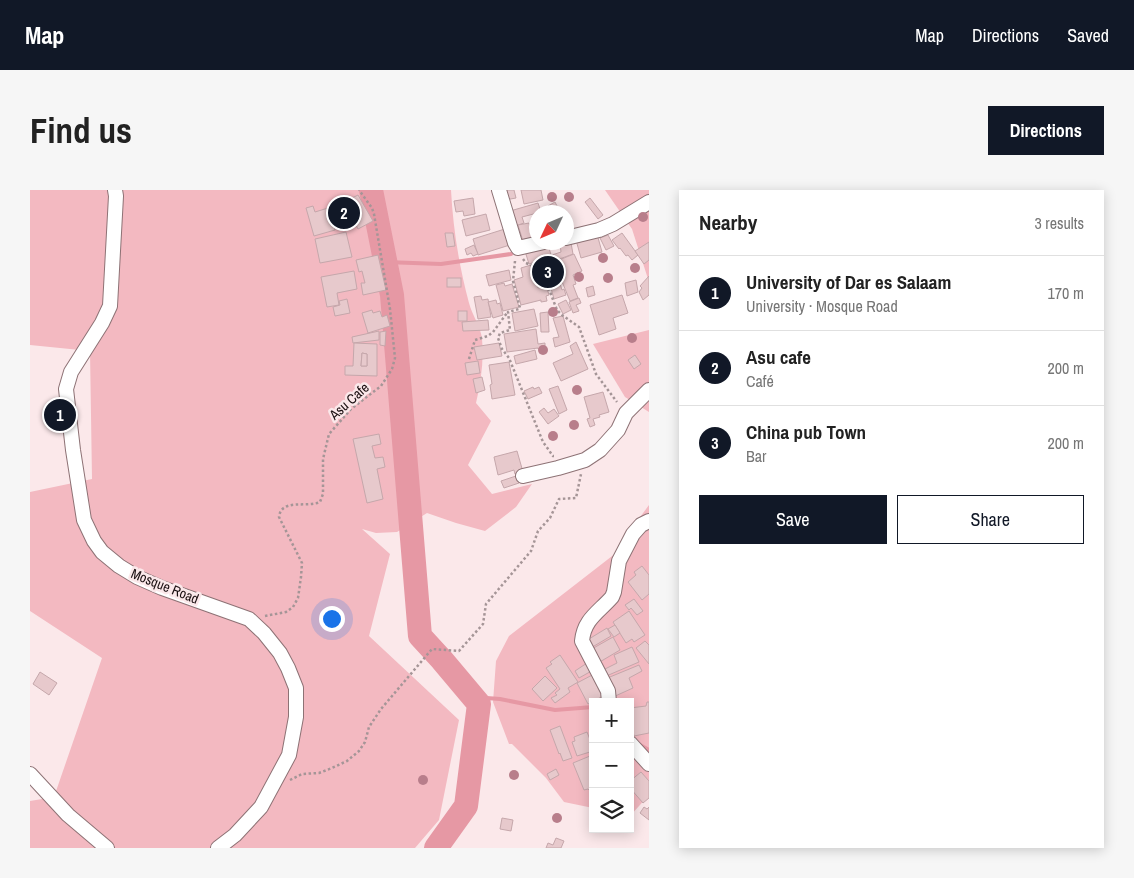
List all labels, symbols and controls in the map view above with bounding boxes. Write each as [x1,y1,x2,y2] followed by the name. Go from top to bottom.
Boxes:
[25,19,64,51] text: Map
[915,23,944,48] text: Map
[972,23,1039,48] text: Directions
[1067,23,1109,48] text: Saved
[988,106,1104,155] button: Directions
[30,107,132,154] text: Find us
[328,194,360,232] pin: 2
[529,205,574,250] north arrow
[699,208,757,237] text: Nearby
[1034,212,1084,234] text: 3 results
[532,253,564,291] pin: 3
[746,269,951,295] text: University of Dar es Salaam
[711,282,719,304] text: 1
[1048,282,1084,304] text: 170 m
[746,295,898,317] text: University · Mosque Road
[746,344,811,370] text: Asu cafe
[711,357,719,379] text: 2
[1048,357,1084,379] text: 200 m
[746,370,774,392] text: Café
[325,379,373,424] street label: Asu Cafe
[44,396,76,434] pin: 1
[746,419,866,445] text: China pub Town
[711,432,719,454] text: 3
[1048,432,1084,454] text: 200 m
[746,445,766,467] text: Bar
[699,495,887,544] button: Save
[897,495,1084,544] button: Share
[128,564,202,608] street label: Mosque Road
[319,606,345,632] your location
[589,698,634,833] map controls
[589,698,634,743] button: +
[589,743,634,788] button: −
[589,788,634,833] button: layers

